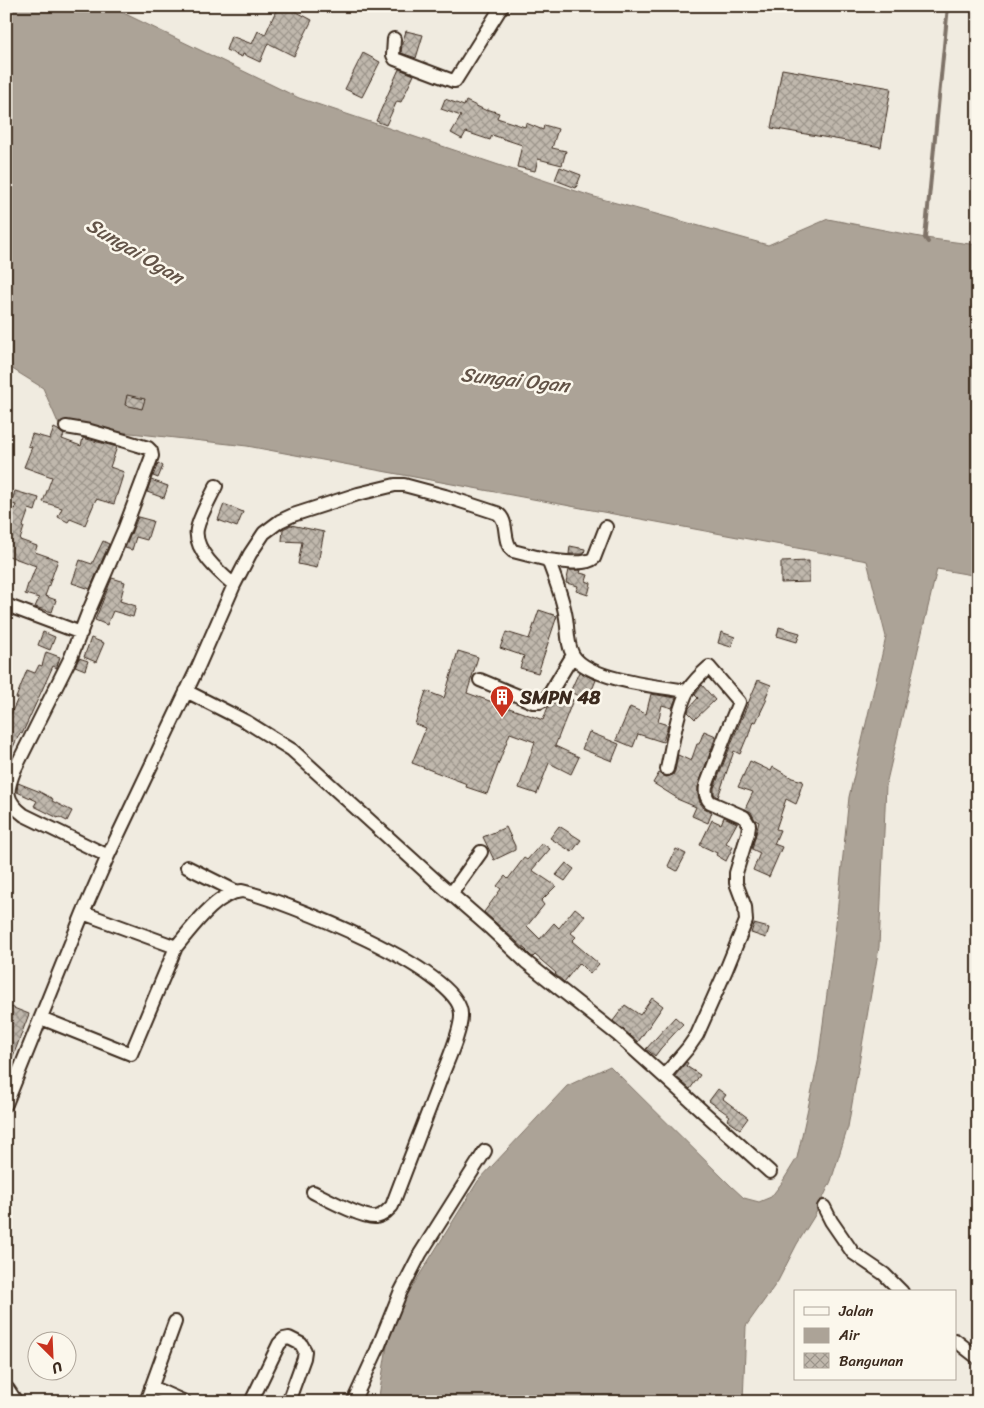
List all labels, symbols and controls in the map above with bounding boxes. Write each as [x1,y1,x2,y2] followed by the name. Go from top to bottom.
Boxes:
[79,208,193,295] water label: Sungai Ogan
[459,357,573,403] water label: Sungai Ogan
[519,681,601,714] place label: SMPN 48
[489,684,515,718] building icon: SMPN 48
[794,1290,956,1380] legend
[838,1298,873,1324] text: Jalan
[838,1322,860,1348] text: Air
[28,1330,78,1380] north arrow
[839,1348,903,1374] text: Bangunan
[47,1354,66,1381] text: U

